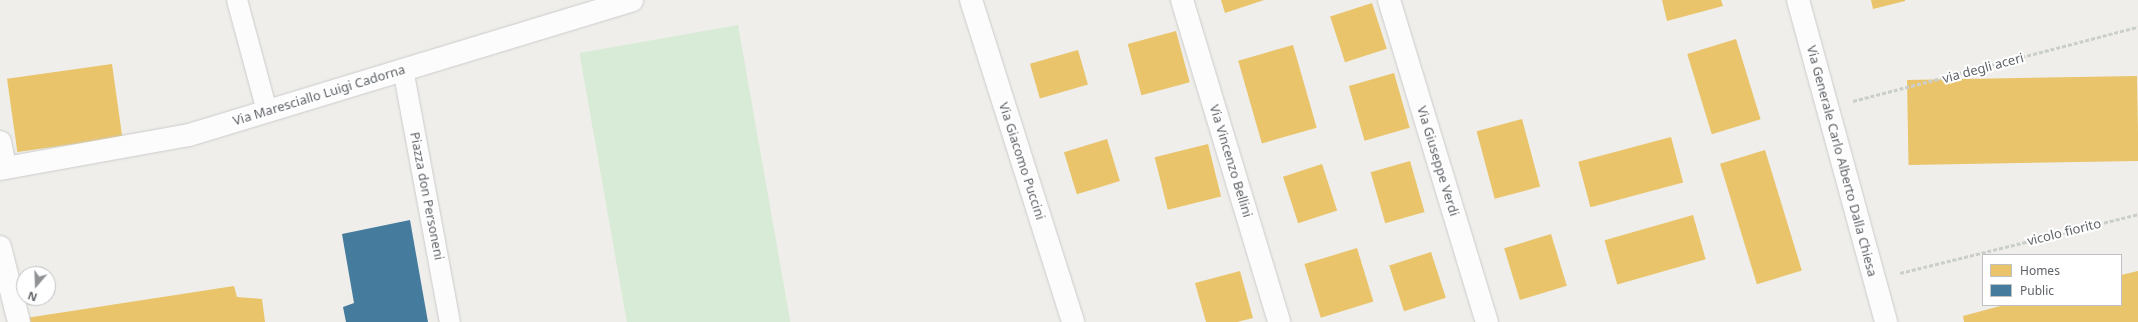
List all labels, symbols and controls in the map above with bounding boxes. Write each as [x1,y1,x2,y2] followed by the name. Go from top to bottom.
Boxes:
[1804,44,1880,278] street label: Via Generale Carlo Alberto Dalla Chiesa
[1941,50,2025,86] street label: via degli aceri
[231,61,407,129] street label: Via Maresciallo Luigi Cadorna
[996,100,1048,222] street label: Via Giacomo Puccini
[1206,103,1256,219] street label: Via Vincenzo Bellini
[1414,104,1462,218] street label: Via Giuseppe Verdi
[407,131,447,261] street label: Piazza don Personeni
[2025,215,2103,249] street label: vicolo fiorito
[1982,254,2122,306] legend
[2020,262,2060,279] text: Homes
[16,266,56,306] north arrow
[2020,282,2054,299] text: Public
[26,288,39,305] text: N

